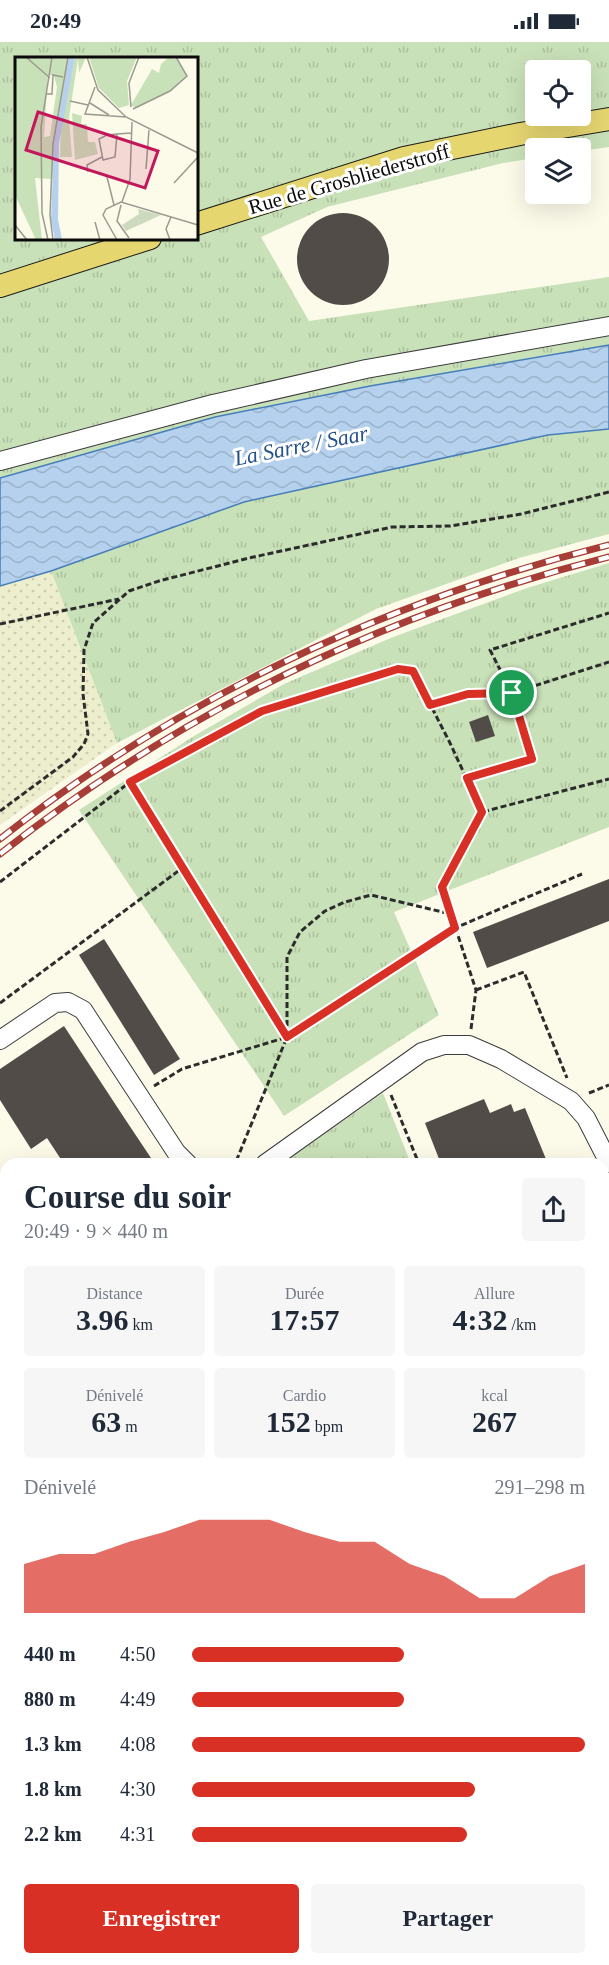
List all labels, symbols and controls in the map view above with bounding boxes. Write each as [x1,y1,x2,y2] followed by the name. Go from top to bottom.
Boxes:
[30,8,81,33] text: 20:49
[15,57,198,240] inset map
[525,60,591,204] map controls
[525,60,591,126] button: locate
[525,138,591,204] button: layers
[246,139,452,219] street label: Rue de Grosbliederstroff
[231,420,370,471] water label: La Sarre / Saar
[486,667,537,718] pin
[495,676,528,709] icon: arrive
[522,1178,585,1241] button: share
[24,1179,231,1215] text: Course du soir
[24,1220,168,1242] text: 20:49 · 9 × 440 m
[87,1285,142,1302] text: Distance
[285,1285,324,1302] text: Durée
[474,1285,515,1302] text: Allure
[76,1303,129,1336] text: 3.96
[270,1303,340,1336] text: 17:57
[453,1303,508,1336] text: 4:32
[129,1316,153,1333] text: km
[508,1316,536,1333] text: /km
[86,1387,143,1404] text: Dénivelé
[283,1387,326,1404] text: Cardio
[481,1387,508,1404] text: kcal
[91,1405,121,1438] text: 63
[266,1405,311,1438] text: 152
[472,1405,517,1438] text: 267
[121,1418,138,1435] text: m
[311,1418,343,1435] text: bpm
[24,1476,96,1498] text: Dénivelé
[494,1476,585,1498] text: 291–298 m
[24,1643,76,1665] text: 440 m
[120,1643,156,1665] text: 4:50
[24,1688,76,1710] text: 880 m
[120,1688,156,1710] text: 4:49
[24,1733,82,1755] text: 1.3 km
[120,1733,156,1755] text: 4:08
[24,1778,82,1800] text: 1.8 km
[120,1778,156,1800] text: 4:30
[24,1823,82,1845] text: 2.2 km
[120,1823,156,1845] text: 4:31
[24,1884,299,1953] button: Enregistrer
[311,1884,585,1953] button: Partager

